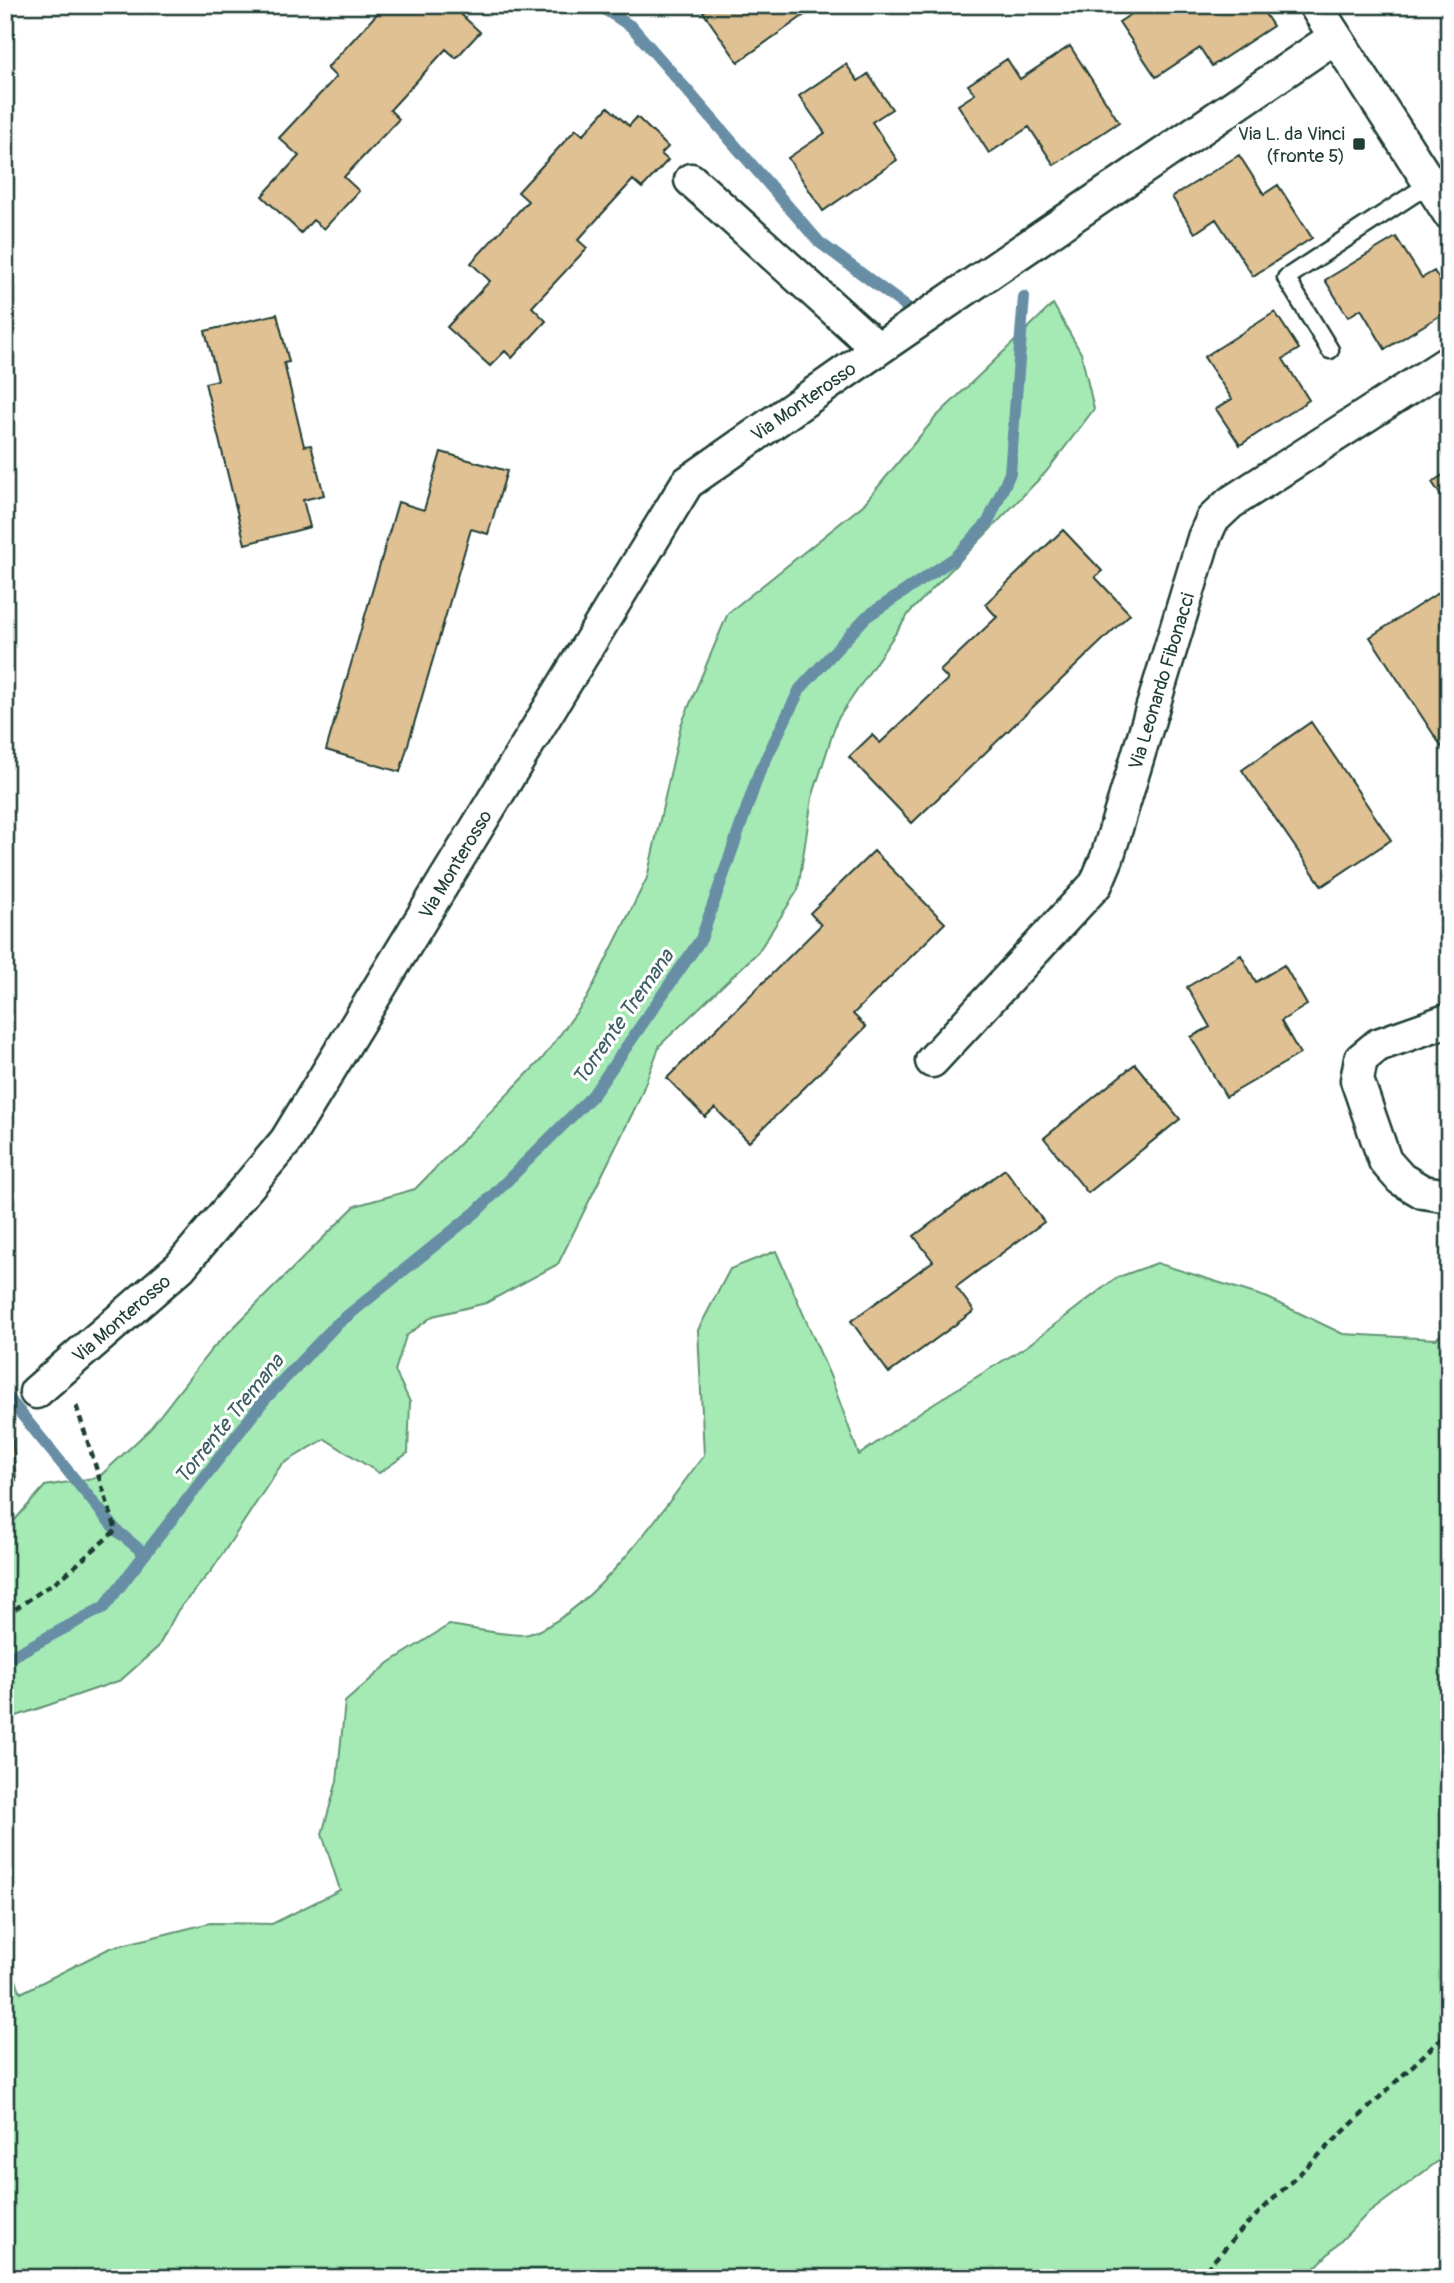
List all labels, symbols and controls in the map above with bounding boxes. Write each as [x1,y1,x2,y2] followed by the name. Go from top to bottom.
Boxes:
[1238,122,1345,168] place label: Via L. da Vinci (fronte 5)
[1351,136,1367,152] marker: Via L. da Vinci (fronte 5)
[746,357,861,447] street label: Via Monterosso
[1124,590,1200,773] street label: Via Leonardo Fibonacci
[414,806,498,923] street label: Via Monterosso
[567,943,681,1090] water label: Torrente Tremana
[67,1269,176,1368] street label: Via Monterosso
[169,1348,291,1490] water label: Torrente Tremana

